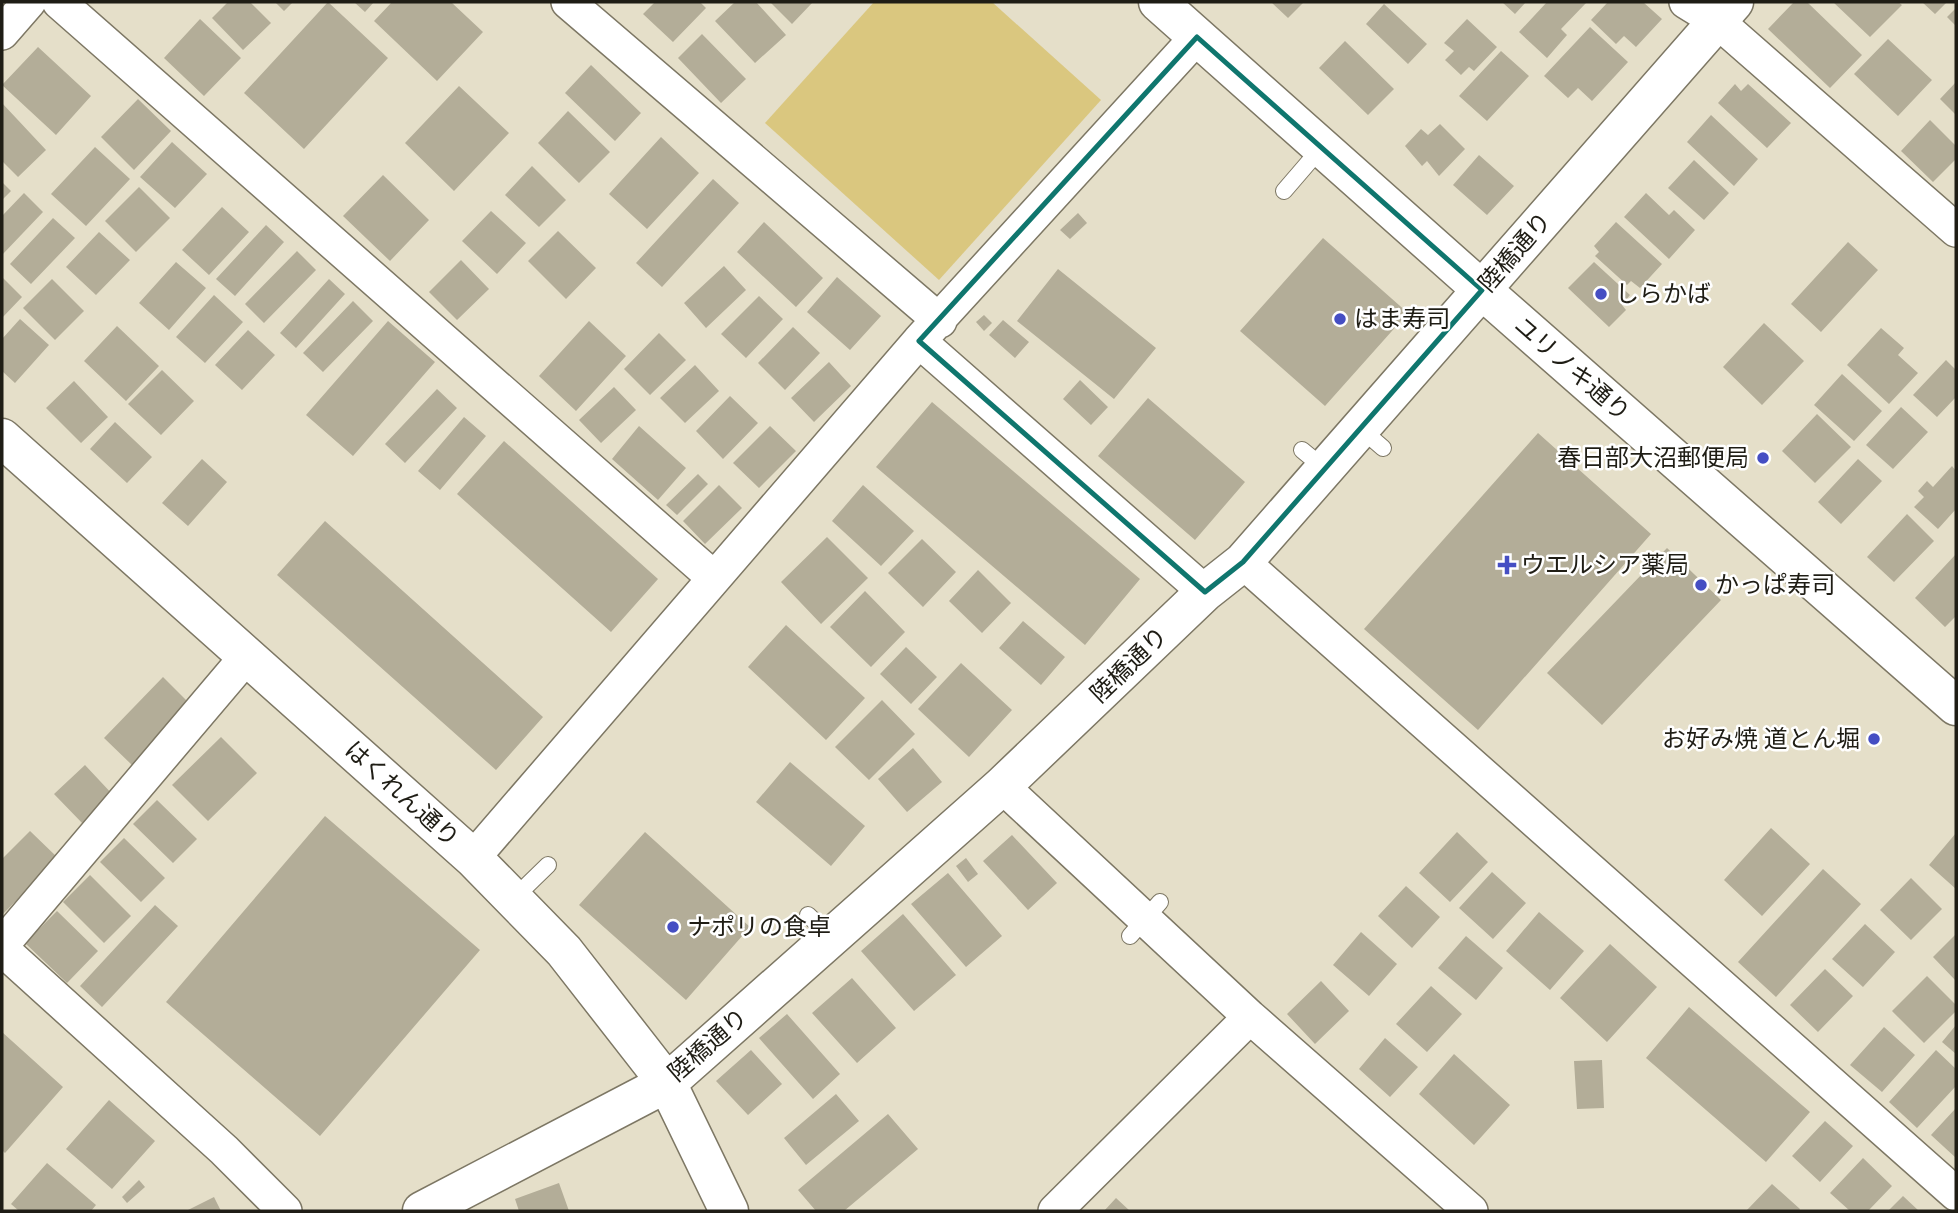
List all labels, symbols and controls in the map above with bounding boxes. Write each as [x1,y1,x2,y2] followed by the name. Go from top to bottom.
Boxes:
[1473,207,1557,297] street label: 陸橋通り
[1615,280,1711,308] place label: しらかば
[1593,286,1609,302] marker: しらかば
[1354,305,1450,333] place label: はま寿司
[1332,311,1348,327] marker: はま寿司
[1508,311,1636,427] street label: ユリノキ通り
[1557,444,1749,472] place label: 春日部大沼郵便局
[1755,450,1771,466] marker: 春日部大沼郵便局
[1521,551,1689,579] place label: ウエルシア薬局
[1499,557,1515,573] marker: ウエルシア薬局
[1715,571,1835,599] place label: かっぱ寿司
[1693,577,1709,593] marker: かっぱ寿司
[1085,622,1173,708] street label: 陸橋通り
[1662,725,1860,753] place label: お好み焼 道とん堀
[1866,731,1882,747] marker: お好み焼 道とん堀
[339,735,465,853] street label: はくれん通り
[687,913,831,941] place label: ナポリの食卓
[665,919,681,935] marker: ナポリの食卓
[663,1003,753,1087] street label: 陸橋通り

